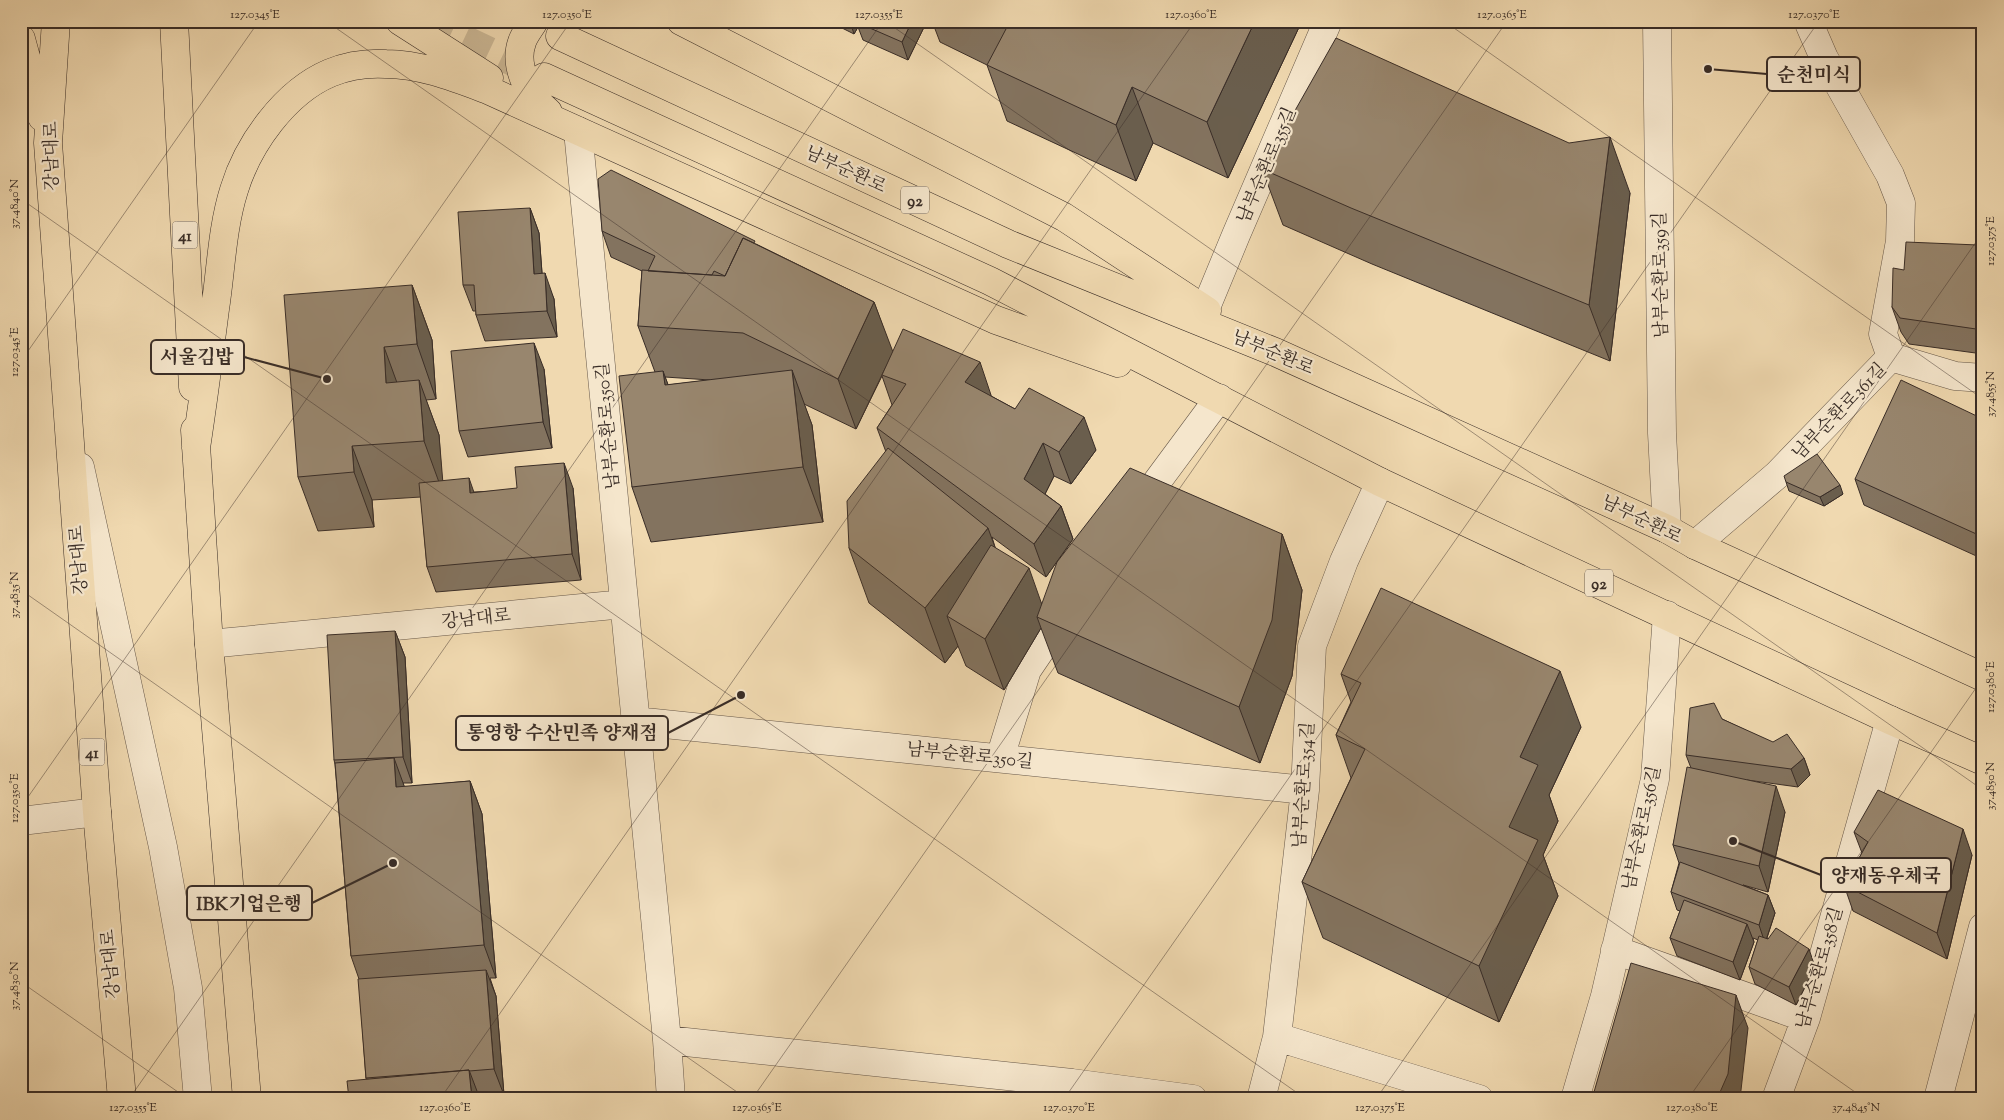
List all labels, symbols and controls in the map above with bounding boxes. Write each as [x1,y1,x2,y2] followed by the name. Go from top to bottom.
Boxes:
[230,6,281,24] text: 127.0345°E
[542,6,593,24] text: 127.0350°E
[855,6,904,24] text: 127.0355°E
[1165,6,1217,24] text: 127.0360°E
[1477,6,1527,24] text: 127.0365°E
[1788,6,1840,24] text: 127.0370°E
[1767,57,1860,91] callout: 순천미식
[1777,63,1851,90] text: 순천미식
[1232,104,1304,228] street label: 남부순환로355길
[39,121,67,191] street label: 강남대로
[800,141,890,201] street label: 남부순환로
[6,179,24,229] text: 37.4840°N
[901,186,929,214] road number: 92
[1648,211,1676,338] street label: 남부순환로359길
[1982,215,2000,266] text: 127.0375°E
[172,222,198,248] road number: 41
[1227,325,1317,383] street label: 남부순환로
[6,326,24,377] text: 127.0345°E
[151,340,244,374] callout: 서울김밥
[160,345,234,372] text: 서울김밥
[1787,358,1894,467] street label: 남부순환로361길
[590,361,627,490] street label: 남부순환로350길
[1982,370,2000,417] text: 37.4855°N
[1596,490,1686,552] street label: 남부순환로
[65,524,95,595] street label: 강남대로
[1585,570,1613,596] road number: 92
[6,571,24,619] text: 37.4835°N
[440,603,512,637] street label: 강남대로
[1982,660,2000,713] text: 127.0380°E
[456,716,668,750] callout: 통영항 수산민족 양재점
[466,721,658,748] text: 통영항 수산민족 양재점
[1288,721,1322,849] street label: 남부순환로354길
[905,737,1034,777] street label: 남부순환로350길
[80,739,104,766] road number: 41
[1982,761,2000,810] text: 37.4850°N
[1617,764,1669,893] street label: 남부순환로356길
[6,772,24,823] text: 127.0350°E
[1821,858,1951,892] callout: 양재동우체국
[1831,864,1941,891] text: 양재동우체국
[187,886,312,920] callout: IBK기업은행
[196,892,302,919] text: IBK기업은행
[1791,904,1851,1033] street label: 남부순환로358길
[96,928,128,1000] street label: 강남대로
[6,961,24,1010] text: 37.4830°N
[109,1099,158,1117] text: 127.0355°E
[419,1099,471,1117] text: 127.0360°E
[732,1099,782,1117] text: 127.0365°E
[1043,1099,1095,1117] text: 127.0370°E
[1355,1099,1406,1117] text: 127.0375°E
[1666,1099,1719,1117] text: 127.0380°E
[1832,1099,1880,1117] text: 37.4845°N

